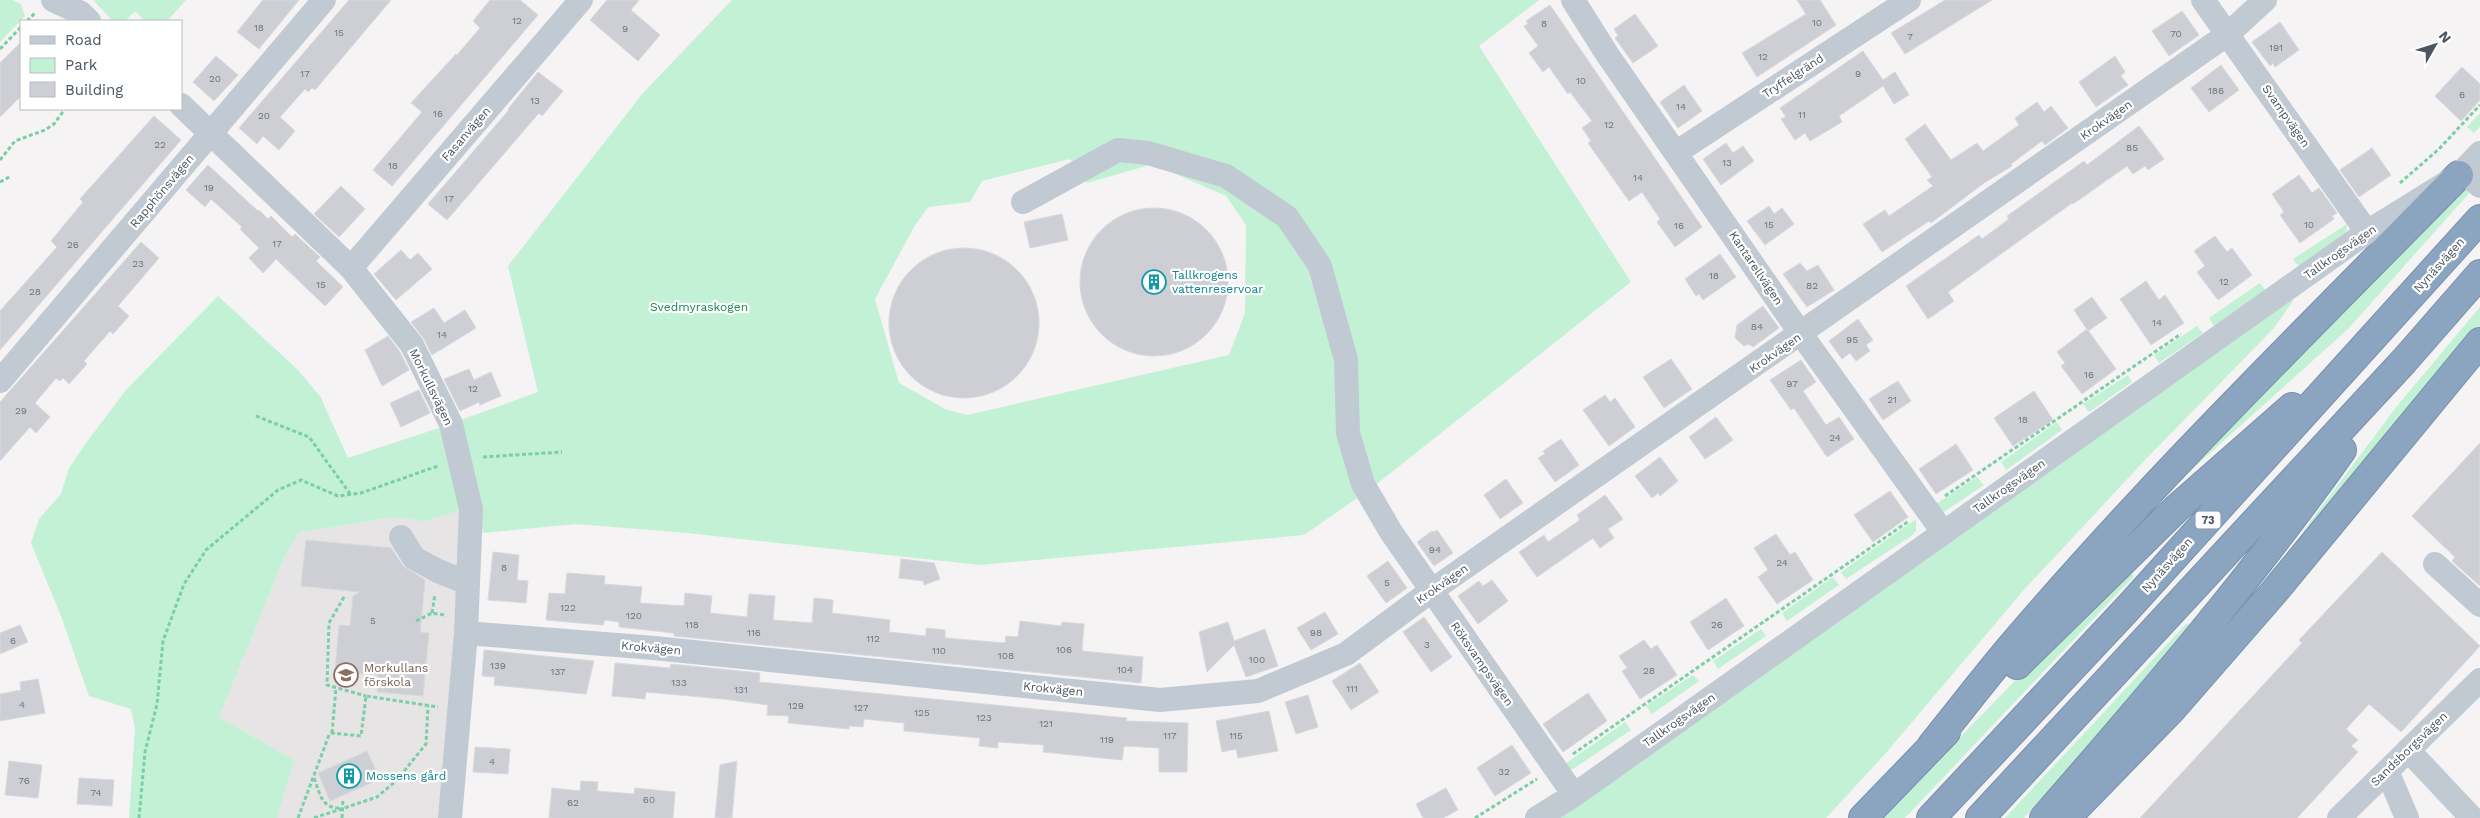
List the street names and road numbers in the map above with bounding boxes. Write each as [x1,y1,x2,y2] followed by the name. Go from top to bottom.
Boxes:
[1760,51,1826,101] street label: Tryffelgränd
[2259,82,2313,150] street label: Svampvägen
[2077,97,2135,143] street label: Krokvägen
[439,104,493,164] street label: Fasanvägen
[127,151,197,231] street label: Rapphönsvägen
[2301,222,2379,282] street label: Tallkrogsvägen
[1726,228,1786,308] street label: Kantarellvägen
[2411,235,2467,295] street label: Nynäsvägen
[1746,330,1804,376] street label: Krokvägen
[406,346,456,428] street label: Morkullsvägen
[1970,456,2048,516] street label: Tallkrogsvägen
[2196,512,2220,528] road number: 73
[2139,535,2195,595] street label: Nynäsvägen
[1413,561,1471,607] street label: Krokvägen
[1448,619,1516,709] street label: Röksvampsvägen
[620,638,682,658] street label: Krokvägen
[1022,679,1084,699] street label: Krokvägen
[1640,690,1718,750] street label: Tallkrogsvägen
[2368,709,2450,789] street label: Sandsborgsvägen

